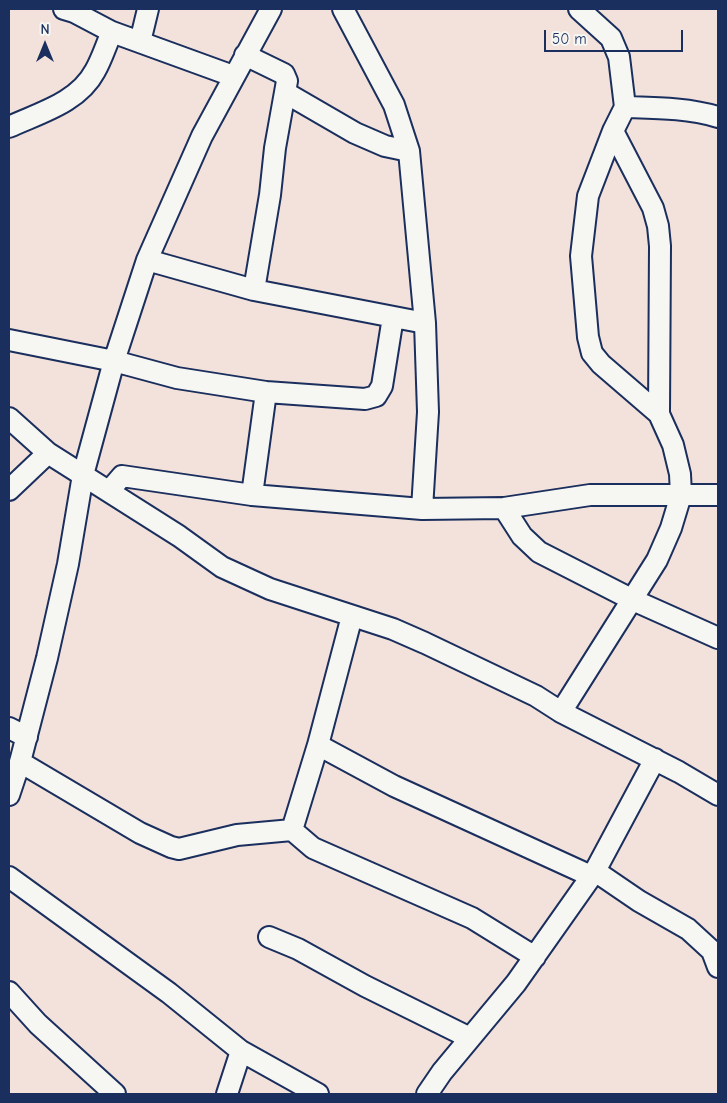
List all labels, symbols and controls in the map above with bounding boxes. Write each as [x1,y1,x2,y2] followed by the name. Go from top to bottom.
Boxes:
[20,20,70,70] north arrow
[547,20,686,52] scale bar
[40,21,50,38] text: N
[552,30,587,48] text: 50 m

